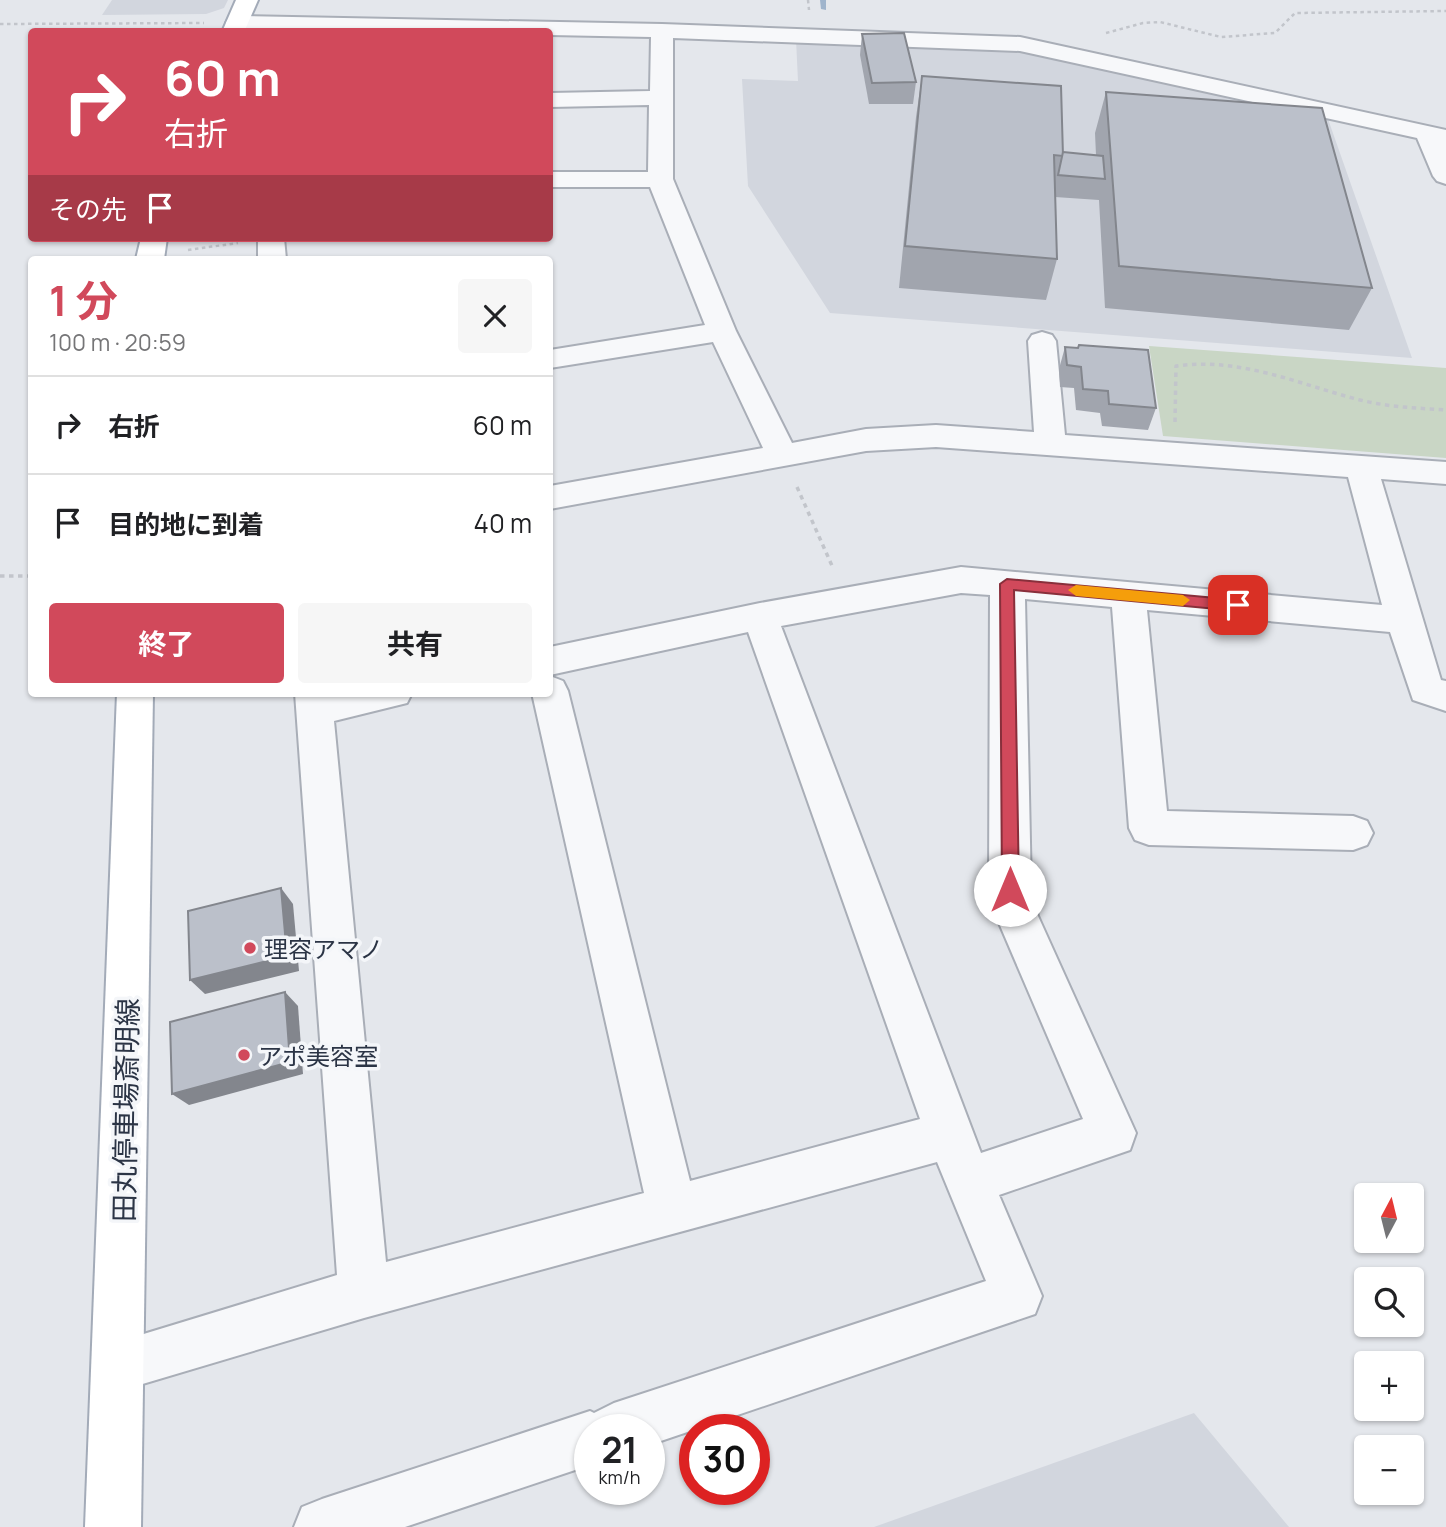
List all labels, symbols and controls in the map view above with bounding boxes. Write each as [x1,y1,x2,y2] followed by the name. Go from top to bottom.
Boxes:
[164,44,281,111] text: 60 m
[49,56,140,147] icon: right
[164,111,228,155] text: 右折
[141,189,179,227] icon: arrive
[49,191,127,227] text: その先
[49,271,118,329] text: 1 分
[458,279,532,353] button: close
[49,326,186,358] text: 100 m · 20:59
[49,406,87,444] icon: right
[473,407,532,443] text: 60 m
[108,408,160,444] text: 右折
[49,504,87,542] icon: arrive
[474,505,532,541] text: 40 m
[108,506,264,542] text: 目的地に到着
[1208,575,1268,635] pin
[1219,586,1257,624] icon: arrive
[49,603,284,683] button: 終了
[298,603,532,683] button: 共有
[973,853,1047,927] position arrow
[264,932,383,965] place label: 理容アマノ
[242,940,258,956] marker: 理容アマノ
[104,998,146,1222] street label: 田丸停車場斎明線
[258,1039,378,1072] place label: アポ美容室
[236,1047,252,1063] marker: アポ美容室
[1354,1183,1424,1253] north arrow
[1354,1183,1424,1505] map controls
[1354,1267,1424,1337] button: search
[1354,1351,1424,1421] button: +
[679,1414,770,1505] speed limit sign: 30
[601,1426,638,1474] text: 21
[1354,1435,1424,1505] button: −
[599,1465,640,1489] text: km/h

